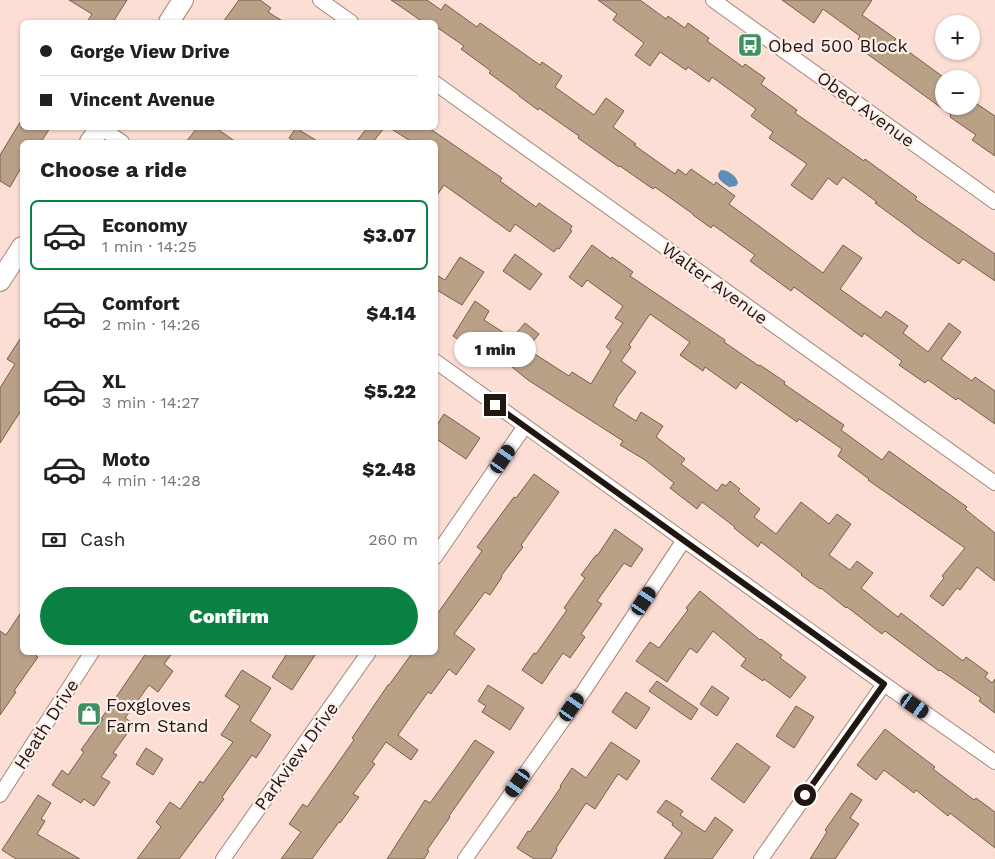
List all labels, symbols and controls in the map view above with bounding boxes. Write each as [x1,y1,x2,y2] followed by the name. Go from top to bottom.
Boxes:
[935,15,980,115] map controls
[935,15,980,60] button: +
[737,32,763,58] bus stop icon: Obed 500 Block
[768,35,908,56] place label: Obed 500 Block
[70,40,230,63] text: Gorge View Drive
[813,67,919,151] street label: Obed Avenue
[935,70,980,115] button: −
[70,88,215,111] text: Vincent Avenue
[40,157,187,182] text: Choose a ride
[42,213,87,258] icon: car
[102,214,187,237] text: Economy
[363,224,416,247] text: $3.07
[102,237,197,256] text: 1 min · 14:25
[658,238,772,328] street label: Walter Avenue
[42,291,87,336] icon: car
[102,292,180,315] text: Comfort
[366,302,416,325] text: $4.14
[102,315,200,334] text: 2 min · 14:26
[454,332,536,368] callout: 1 min
[474,340,516,359] text: 1 min
[42,369,87,414] icon: car
[102,370,126,393] text: XL
[364,380,416,403] text: $5.22
[102,393,199,412] text: 3 min · 14:27
[484,394,506,416] route end
[488,442,517,476] car
[42,447,87,492] icon: car
[102,448,150,471] text: Moto
[362,458,416,481] text: $2.48
[102,471,201,490] text: 4 min · 14:28
[40,526,68,554] icon: cash
[80,528,126,551] text: Cash
[368,530,418,549] text: 260 m
[629,584,658,618] car
[40,587,418,645] button: Confirm
[9,675,83,773] street label: Heath Drive
[557,690,586,724] car
[898,691,931,721] car
[106,694,209,736] place label: Foxgloves Farm Stand
[250,698,342,814] street label: Parkview Drive
[76,701,102,727] shop icon: Foxgloves Farm Stand
[503,766,532,800] car
[794,784,816,806] route start

